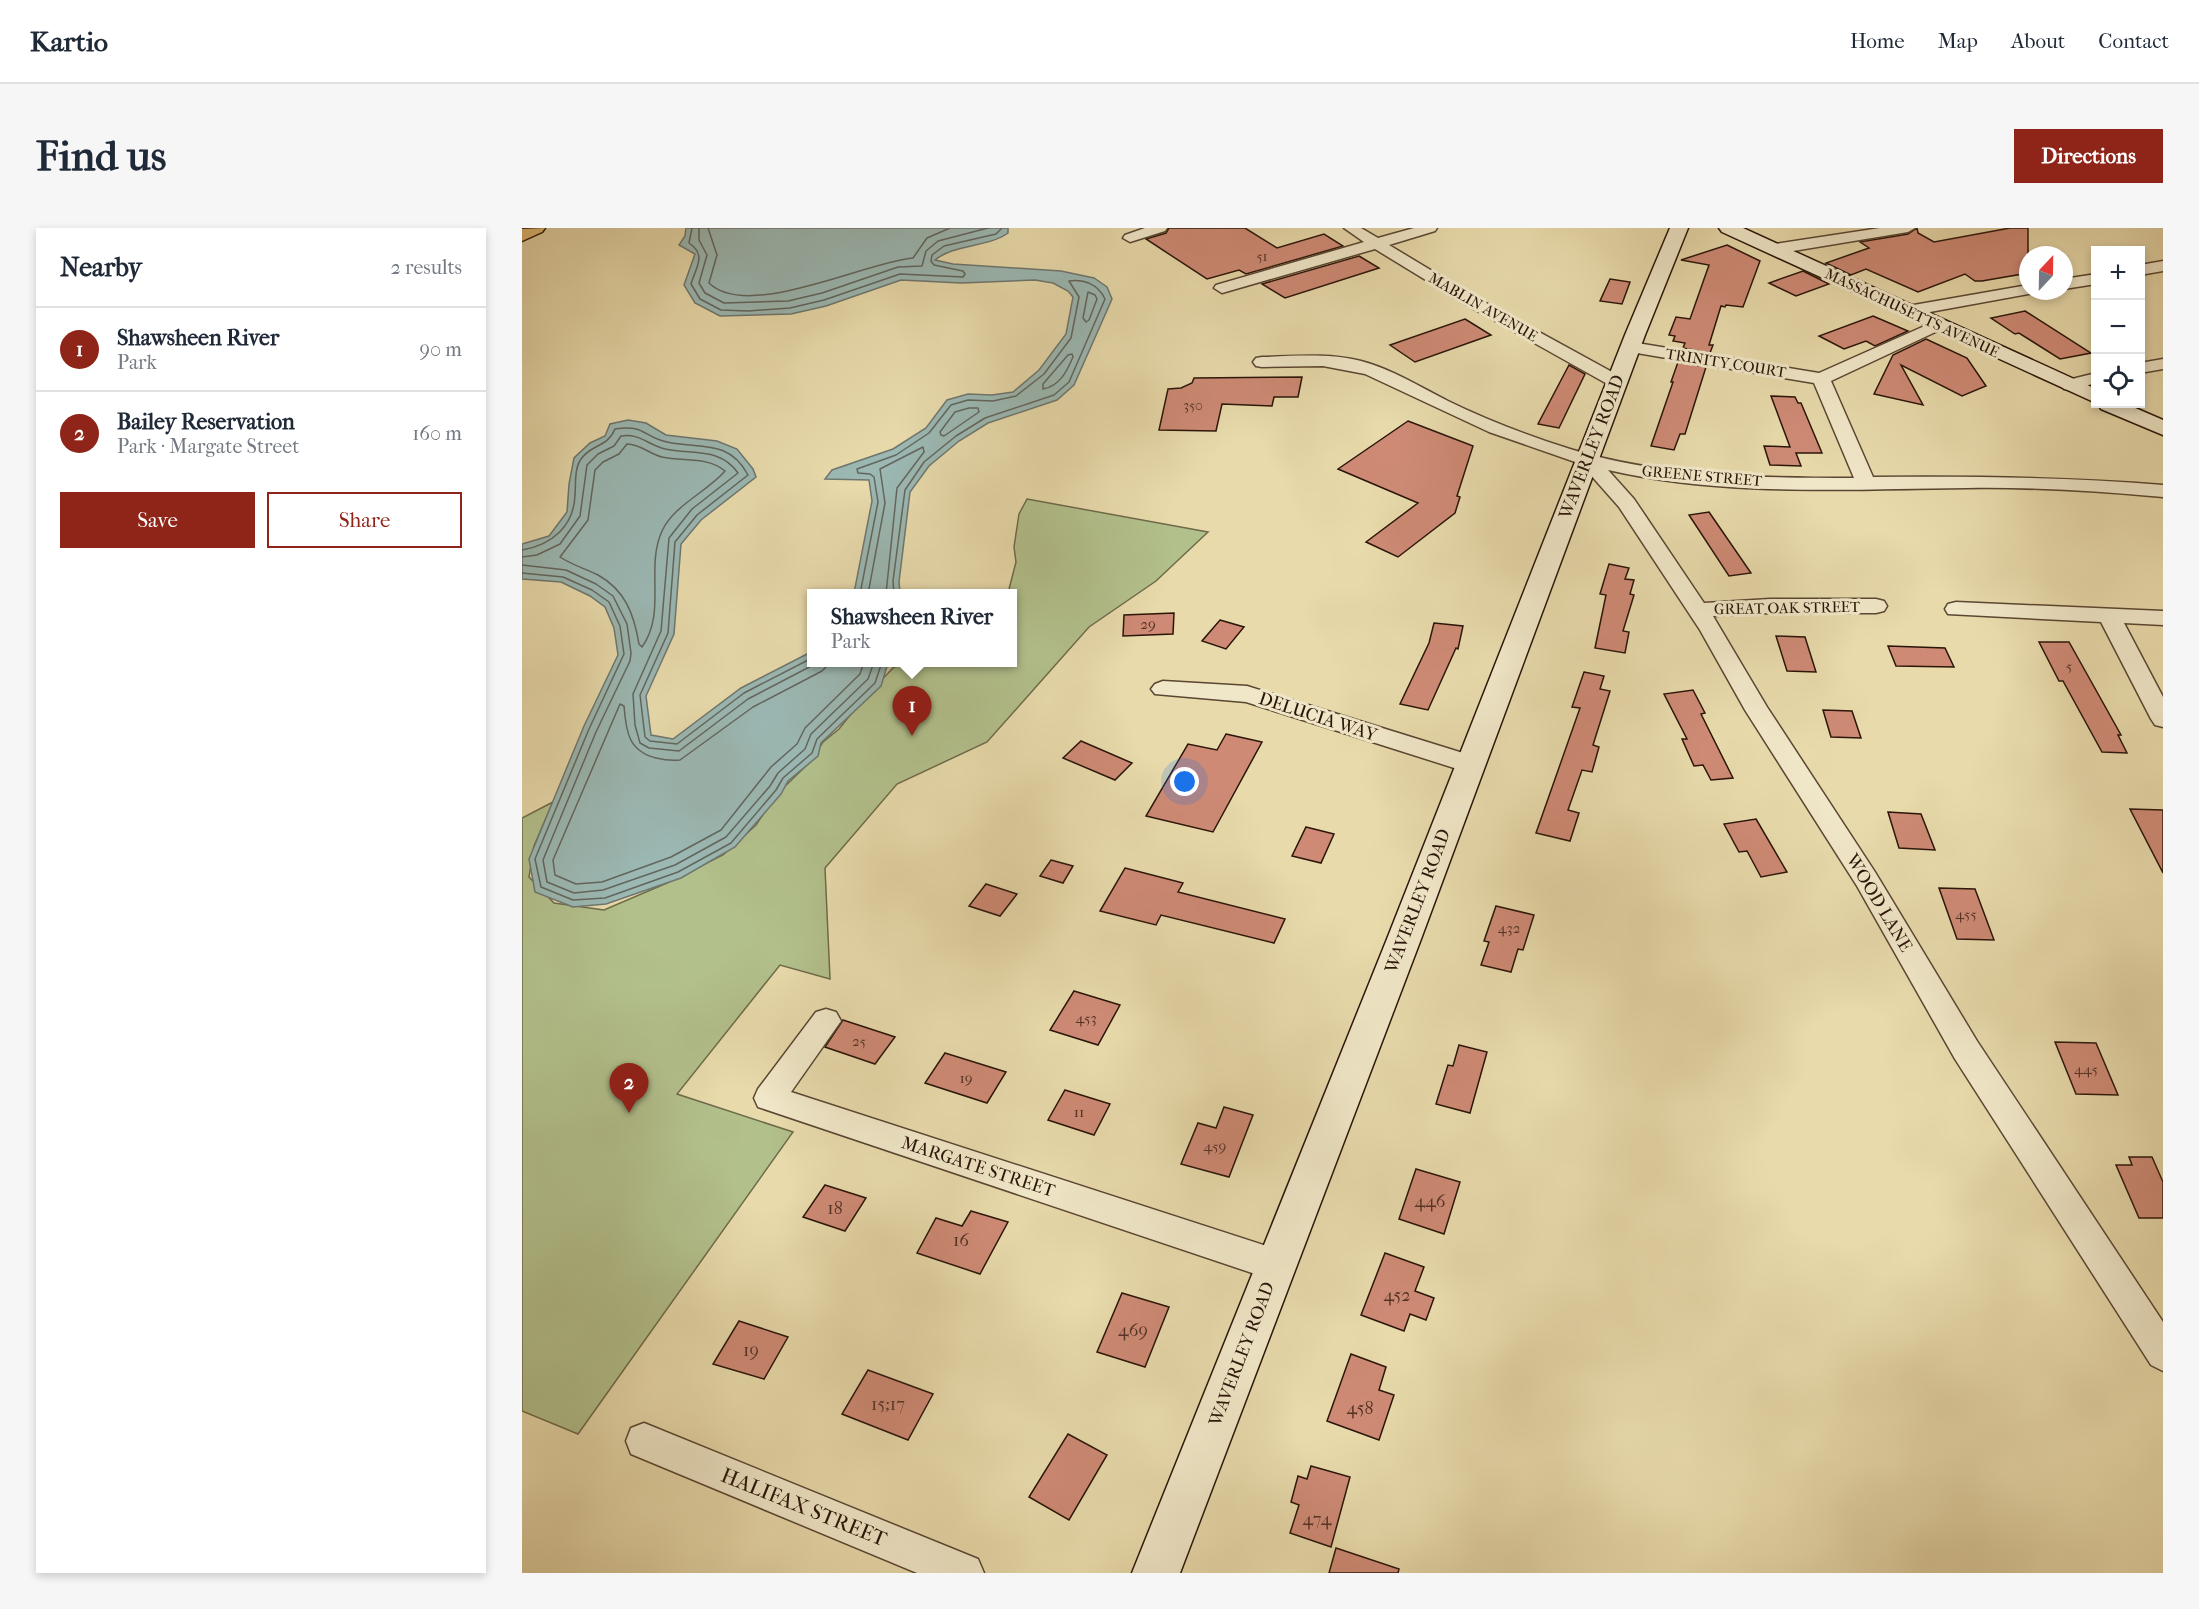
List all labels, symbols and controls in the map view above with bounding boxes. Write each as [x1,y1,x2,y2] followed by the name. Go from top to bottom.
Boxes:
[30,25,108,58] text: Kartio
[1850,29,1905,53] text: Home
[1938,29,1978,53] text: Map
[2011,29,2065,53] text: About
[2098,29,2169,53] text: Contact
[2014,129,2163,183] button: Directions
[36,132,166,181] text: Find us
[2019,246,2073,300] north arrow
[2091,246,2145,408] map controls
[2091,246,2145,300] button: +
[1256,248,1268,265] house number: 51
[60,252,142,283] text: Nearby
[391,256,462,279] text: 2 results
[1822,265,2002,361] street label: MASSACHUSETTS AVENUE
[1425,269,1541,345] street label: MABLIN AVENUE
[2091,300,2145,354] button: −
[117,325,279,351] text: Shawsheen River
[76,338,83,361] text: 1
[420,338,462,361] text: 90 m
[1664,345,1788,382] street label: TRINITY COURT
[117,351,157,374] text: Park
[2091,354,2145,408] button: locate
[1554,372,1629,523] street label: WAVERLEY ROAD
[1183,397,1203,414] house number: 350
[117,409,295,435] text: Bailey Reservation
[74,422,85,445] text: 2
[412,422,462,445] text: 160 m
[117,435,299,458] text: Park · Margate Street
[1641,462,1764,490] street label: GREENE STREET
[60,492,255,548] button: Save
[267,492,462,548] button: Share
[807,589,1017,667] popup
[1714,598,1861,618] street label: GREAT OAK STREET
[831,604,993,630] text: Shawsheen River
[1140,615,1156,633] house number: 29
[831,630,871,653] text: Park
[2066,657,2072,675] house number: 5
[892,686,932,736] pin: 1
[1256,688,1381,746] street label: DELUCIA WAY
[1170,767,1199,796] your location
[1380,826,1455,977] street label: WAVERLEY ROAD
[1841,849,1916,956] street label: WOOD LANE
[1955,905,1977,923] house number: 455
[1498,919,1521,937] house number: 432
[1075,1009,1097,1027] house number: 453
[852,1032,866,1050] house number: 25
[2074,1060,2098,1078] house number: 445
[610,1064,648,1113] pin: 2
[959,1069,973,1087] house number: 19
[1074,1103,1084,1121] house number: 11
[899,1132,1058,1202] street label: MARGATE STREET
[1204,1137,1227,1155] house number: 459
[1414,1191,1446,1212] house number: 446
[827,1198,843,1219] house number: 18
[953,1230,969,1251] house number: 16
[1204,1279,1279,1430] street label: WAVERLEY ROAD
[1383,1285,1411,1306] house number: 452
[1118,1320,1148,1341] house number: 469
[743,1340,759,1361] house number: 19
[871,1394,905,1415] house number: 15;17
[1347,1398,1373,1419] house number: 458
[718,1463,891,1551] street label: HALIFAX STREET
[1303,1509,1332,1530] house number: 474

